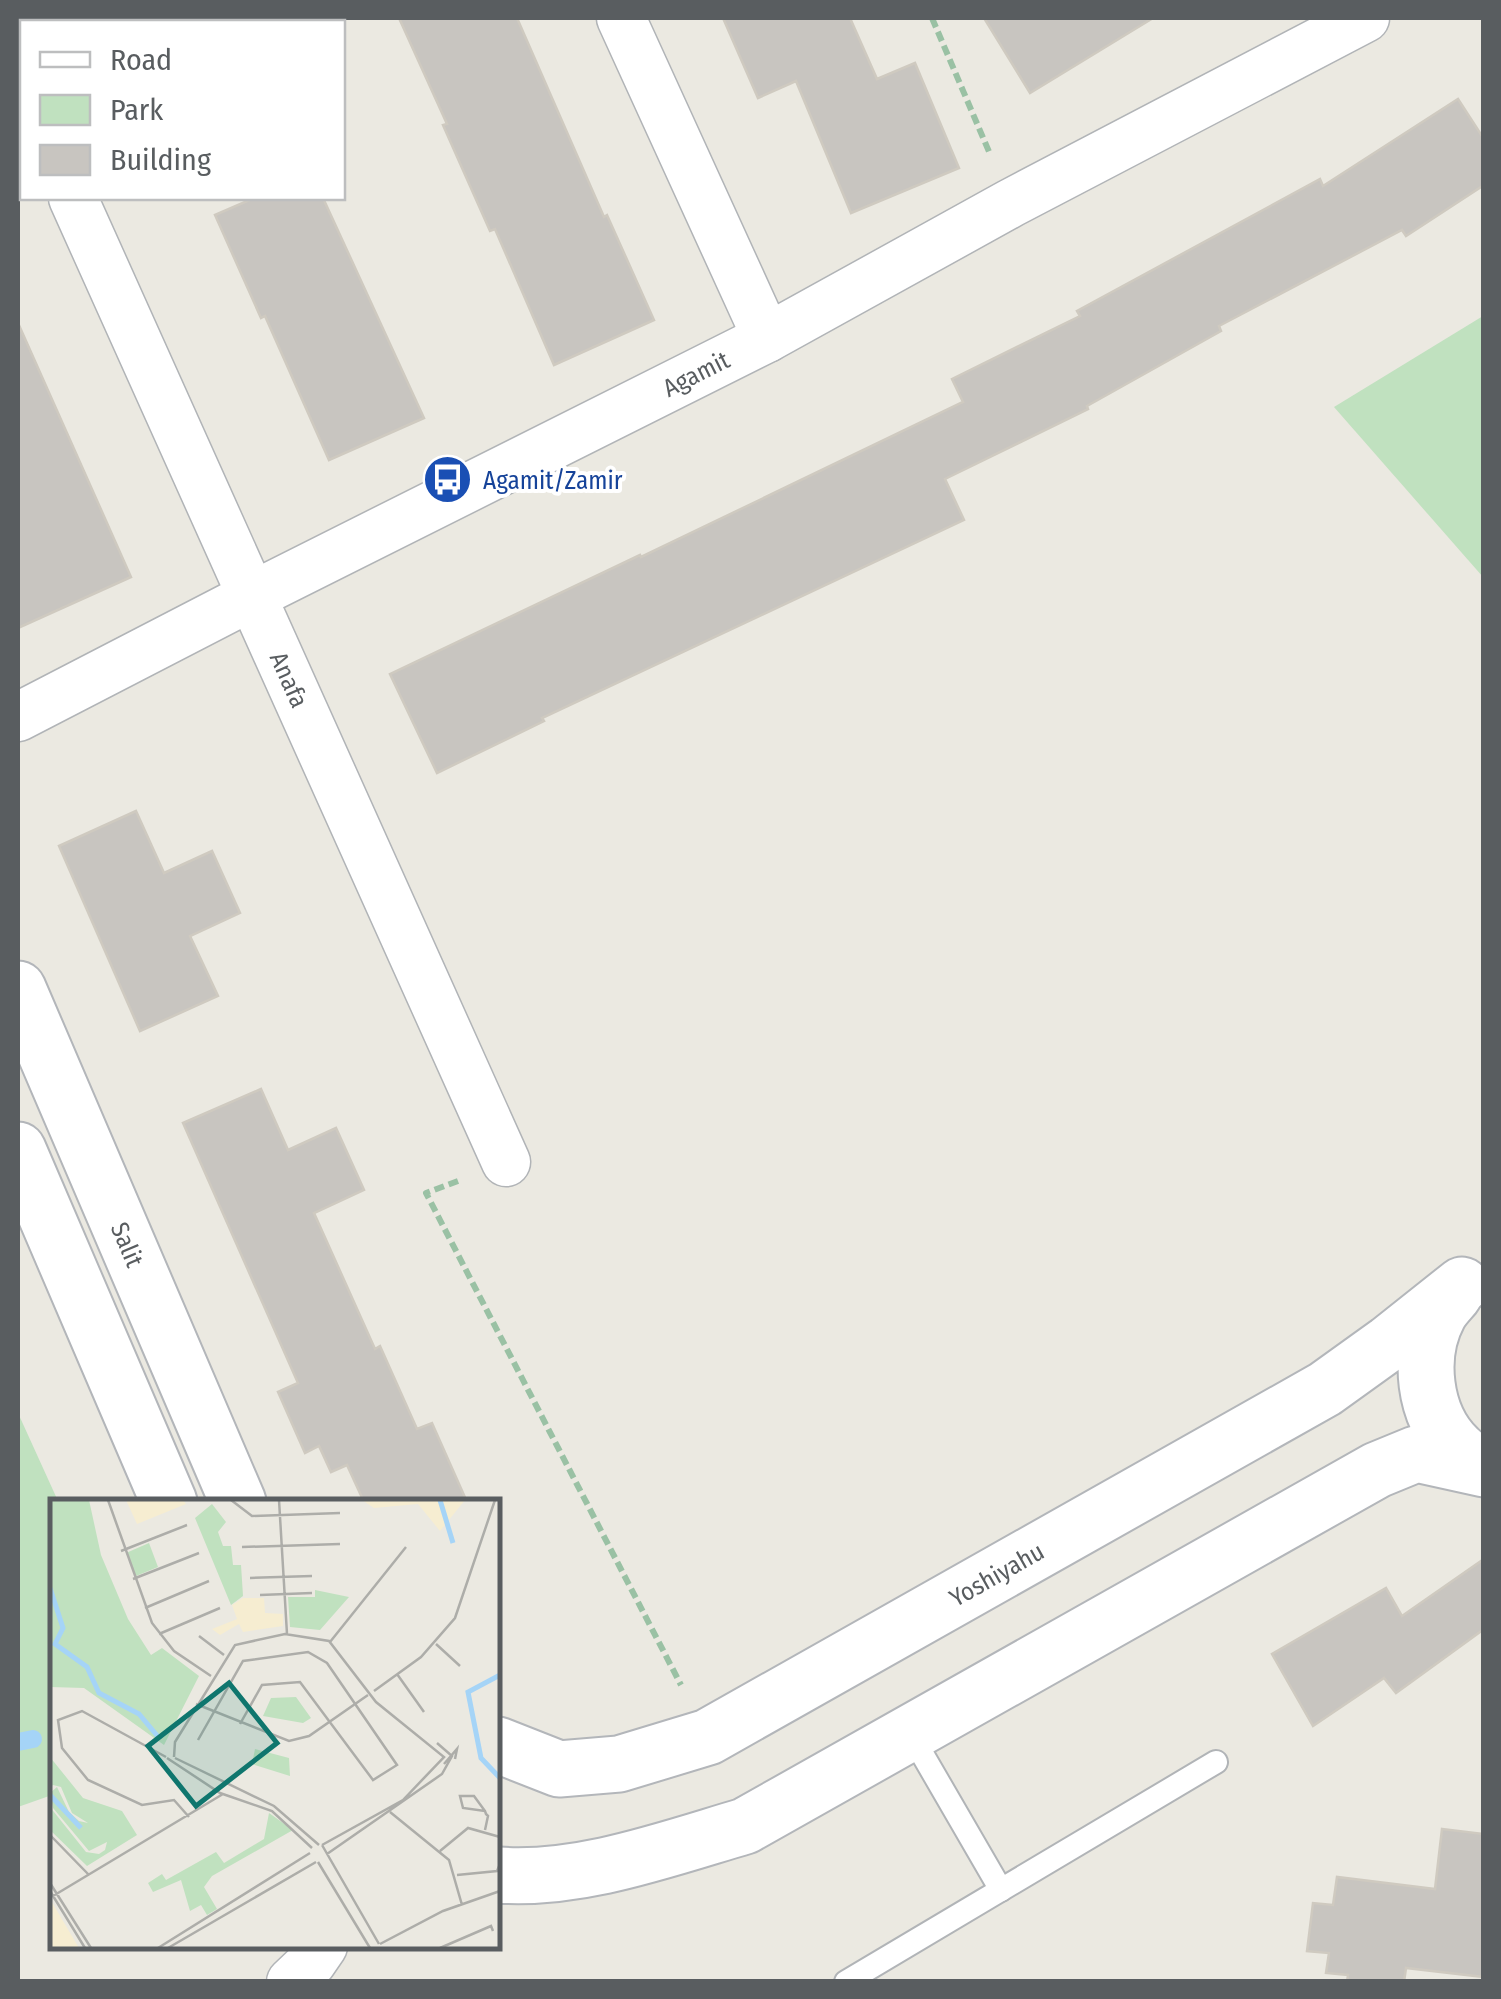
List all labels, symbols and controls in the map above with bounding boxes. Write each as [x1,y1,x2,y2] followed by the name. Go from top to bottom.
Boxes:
[20,20,345,200] legend
[110,42,172,78] text: Road
[110,92,163,128] text: Park
[110,142,212,178] text: Building
[658,345,735,404] street label: Agamit
[422,454,474,506] bus stop icon: Agamit/Zamir
[483,466,623,496] place label: Agamit/Zamir
[263,647,314,713] street label: Anafa
[104,1218,150,1272] street label: Salit
[50,1499,500,1949] inset map
[944,1537,1050,1614] street label: Yoshiyahu

